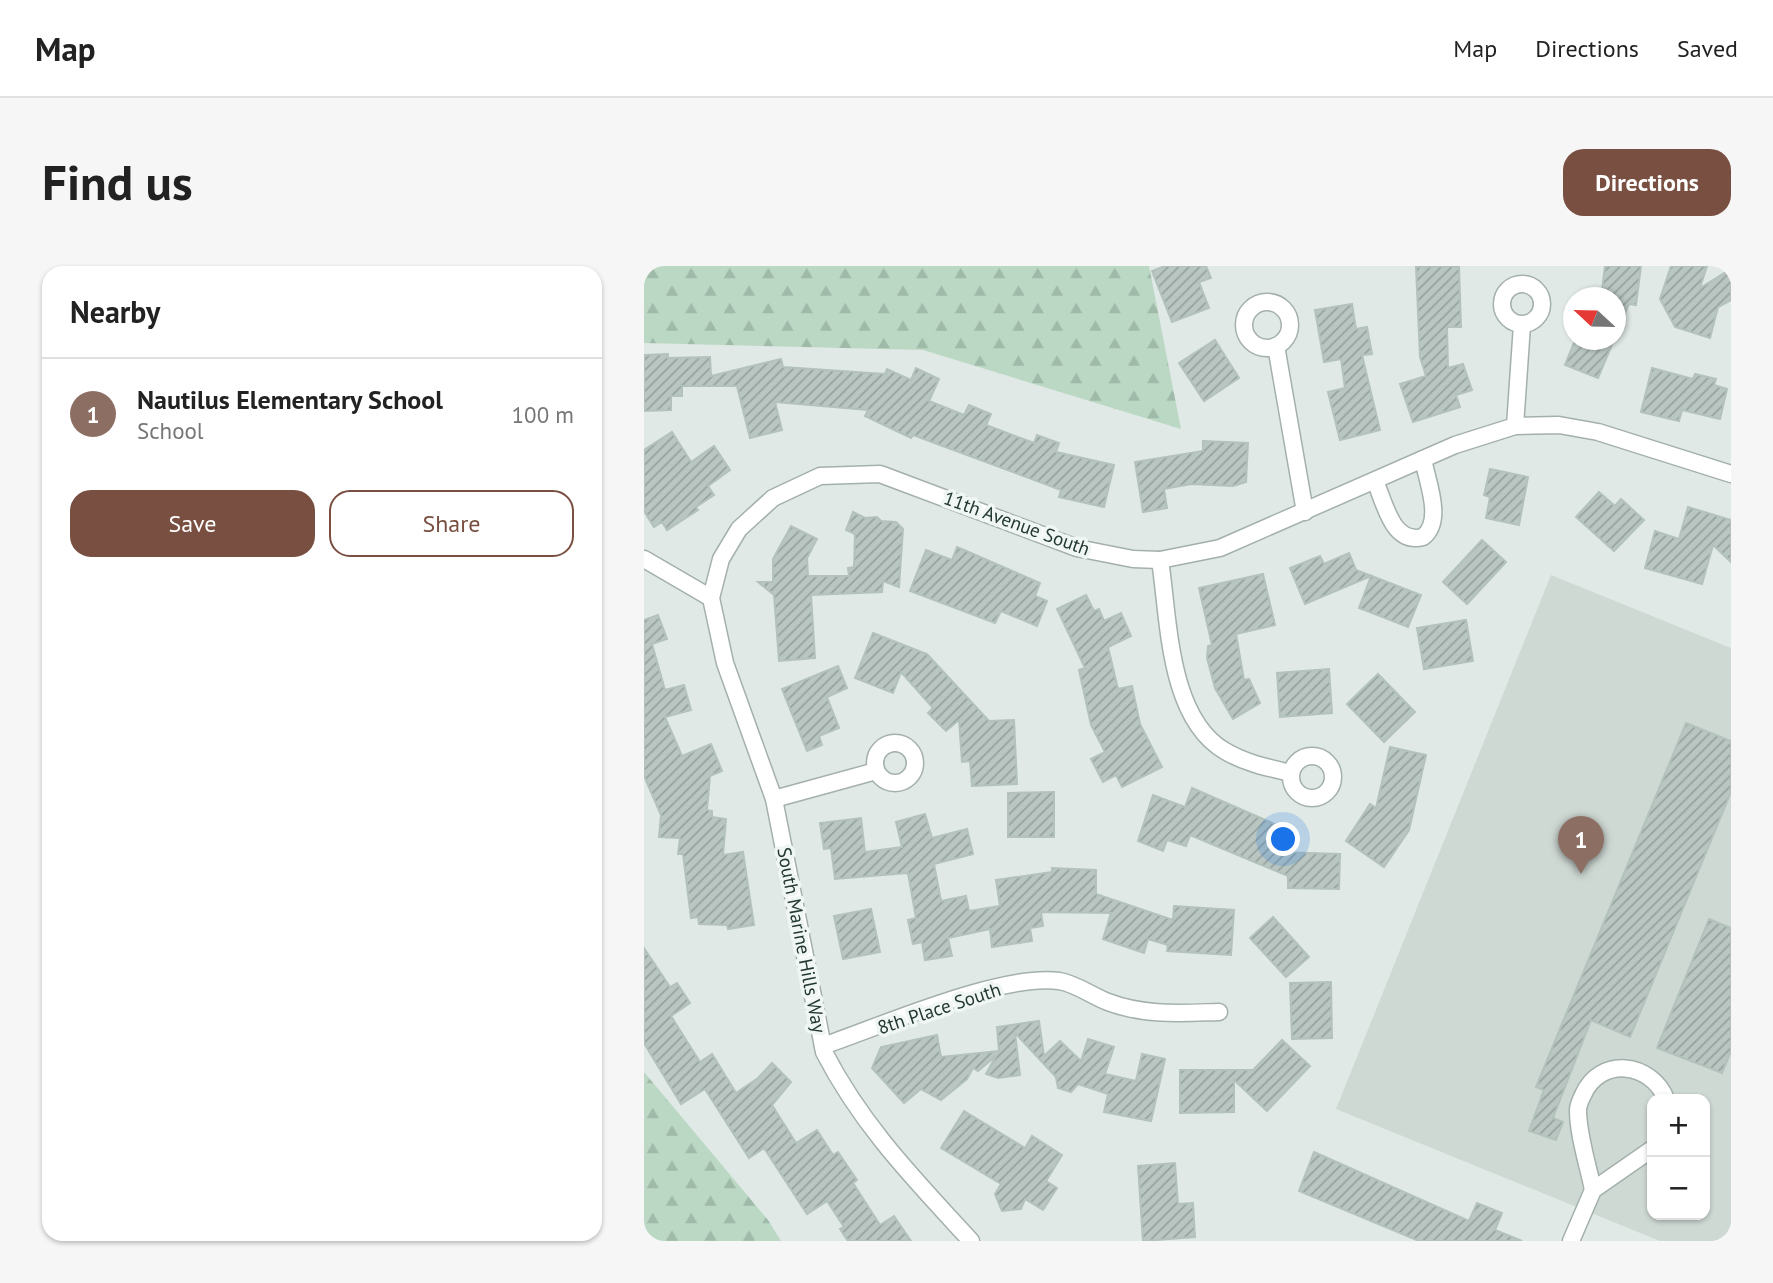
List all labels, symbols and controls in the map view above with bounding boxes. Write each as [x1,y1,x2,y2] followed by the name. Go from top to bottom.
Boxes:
[35,27,96,70] text: Map
[1453,33,1497,64] text: Map
[1535,33,1639,64] text: Directions
[1677,33,1738,64] text: Saved
[1563,149,1731,216] button: Directions
[42,150,193,214] text: Find us
[1563,287,1626,350] north arrow
[70,292,160,331] text: Nearby
[137,383,443,416] text: Nautilus Elementary School
[86,400,100,429] text: 1
[512,400,574,429] text: 100 m
[137,416,204,445] text: School
[941,485,1093,561] street label: 11th Avenue South
[70,490,315,557] button: Save
[329,490,574,557] button: Share
[1558,816,1604,874] pin: 1
[1266,822,1300,856] your location
[772,845,832,1035] street label: South Marine Hills Way
[874,977,1004,1039] street label: 8th Place South
[1647,1094,1710,1220] map controls
[1647,1094,1710,1157] button: +
[1647,1157,1710,1220] button: −

